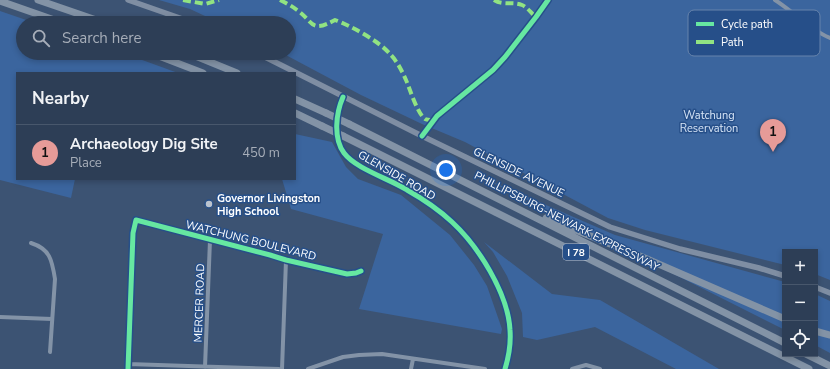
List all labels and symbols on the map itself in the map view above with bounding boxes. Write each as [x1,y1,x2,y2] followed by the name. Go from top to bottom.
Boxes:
[688,10,820,56] legend
[721,17,773,32] text: Cycle path
[721,35,744,50] text: Path
[680,108,738,136] park label: Watchung Reservation
[760,119,786,152] pin: 1
[471,144,567,201] street label: GLENSIDE AVENUE
[355,147,438,204] street label: GLENSIDE ROAD
[436,160,456,180] your location
[472,168,662,275] street label: PHILLIPSBURG-NEWARK EXPRESSWAY
[217,191,320,219] place label: Governor Livingston High School
[204,199,214,209] marker: Governor Livingston High School
[184,217,318,264] street label: WATCHUNG BOULEVARD
[563,244,589,260] road number: I 78
[191,263,208,343] street label: MERCER ROAD

